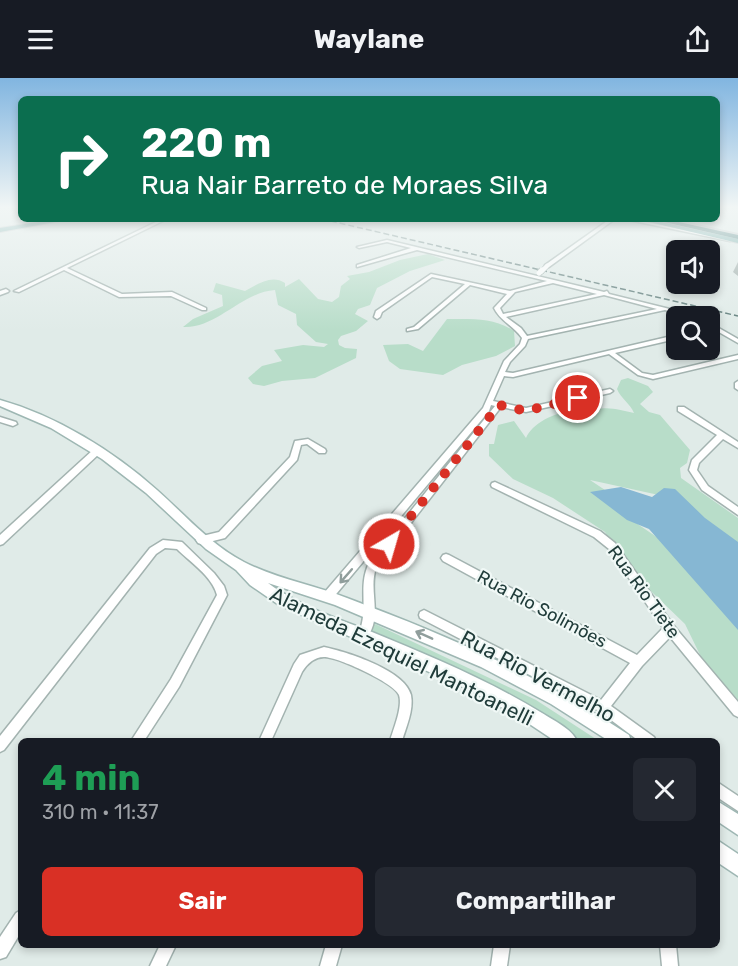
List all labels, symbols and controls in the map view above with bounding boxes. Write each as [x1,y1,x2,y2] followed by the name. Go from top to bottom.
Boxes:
[24,23,57,56] icon: menu
[314,23,424,55] text: Waylane
[681,23,714,56] icon: share
[141,118,272,168] text: 220 m
[42,120,120,198] icon: right
[141,169,548,201] text: Rua Nair Barreto de Moraes Silva
[666,240,720,360] map controls
[666,240,720,294] button: sound
[666,306,720,360] button: search
[552,372,603,423] pin
[561,381,594,414] icon: arrive
[357,512,421,576] position arrow
[603,541,685,643] street label: Rua Rio Tiete
[473,566,611,652] street label: Rua Rio Solimões
[339,568,353,583] one-way arrow
[266,581,538,731] street label: Alameda Ezequiel Mantoanelli
[456,625,620,727] street label: Rua Rio Vermelho
[416,628,434,640] one-way arrow
[42,756,141,799] text: 4 min
[633,758,696,821] button: close
[42,800,159,824] text: 310 m · 11:37
[42,867,363,936] button: Sair
[375,867,696,936] button: Compartilhar

